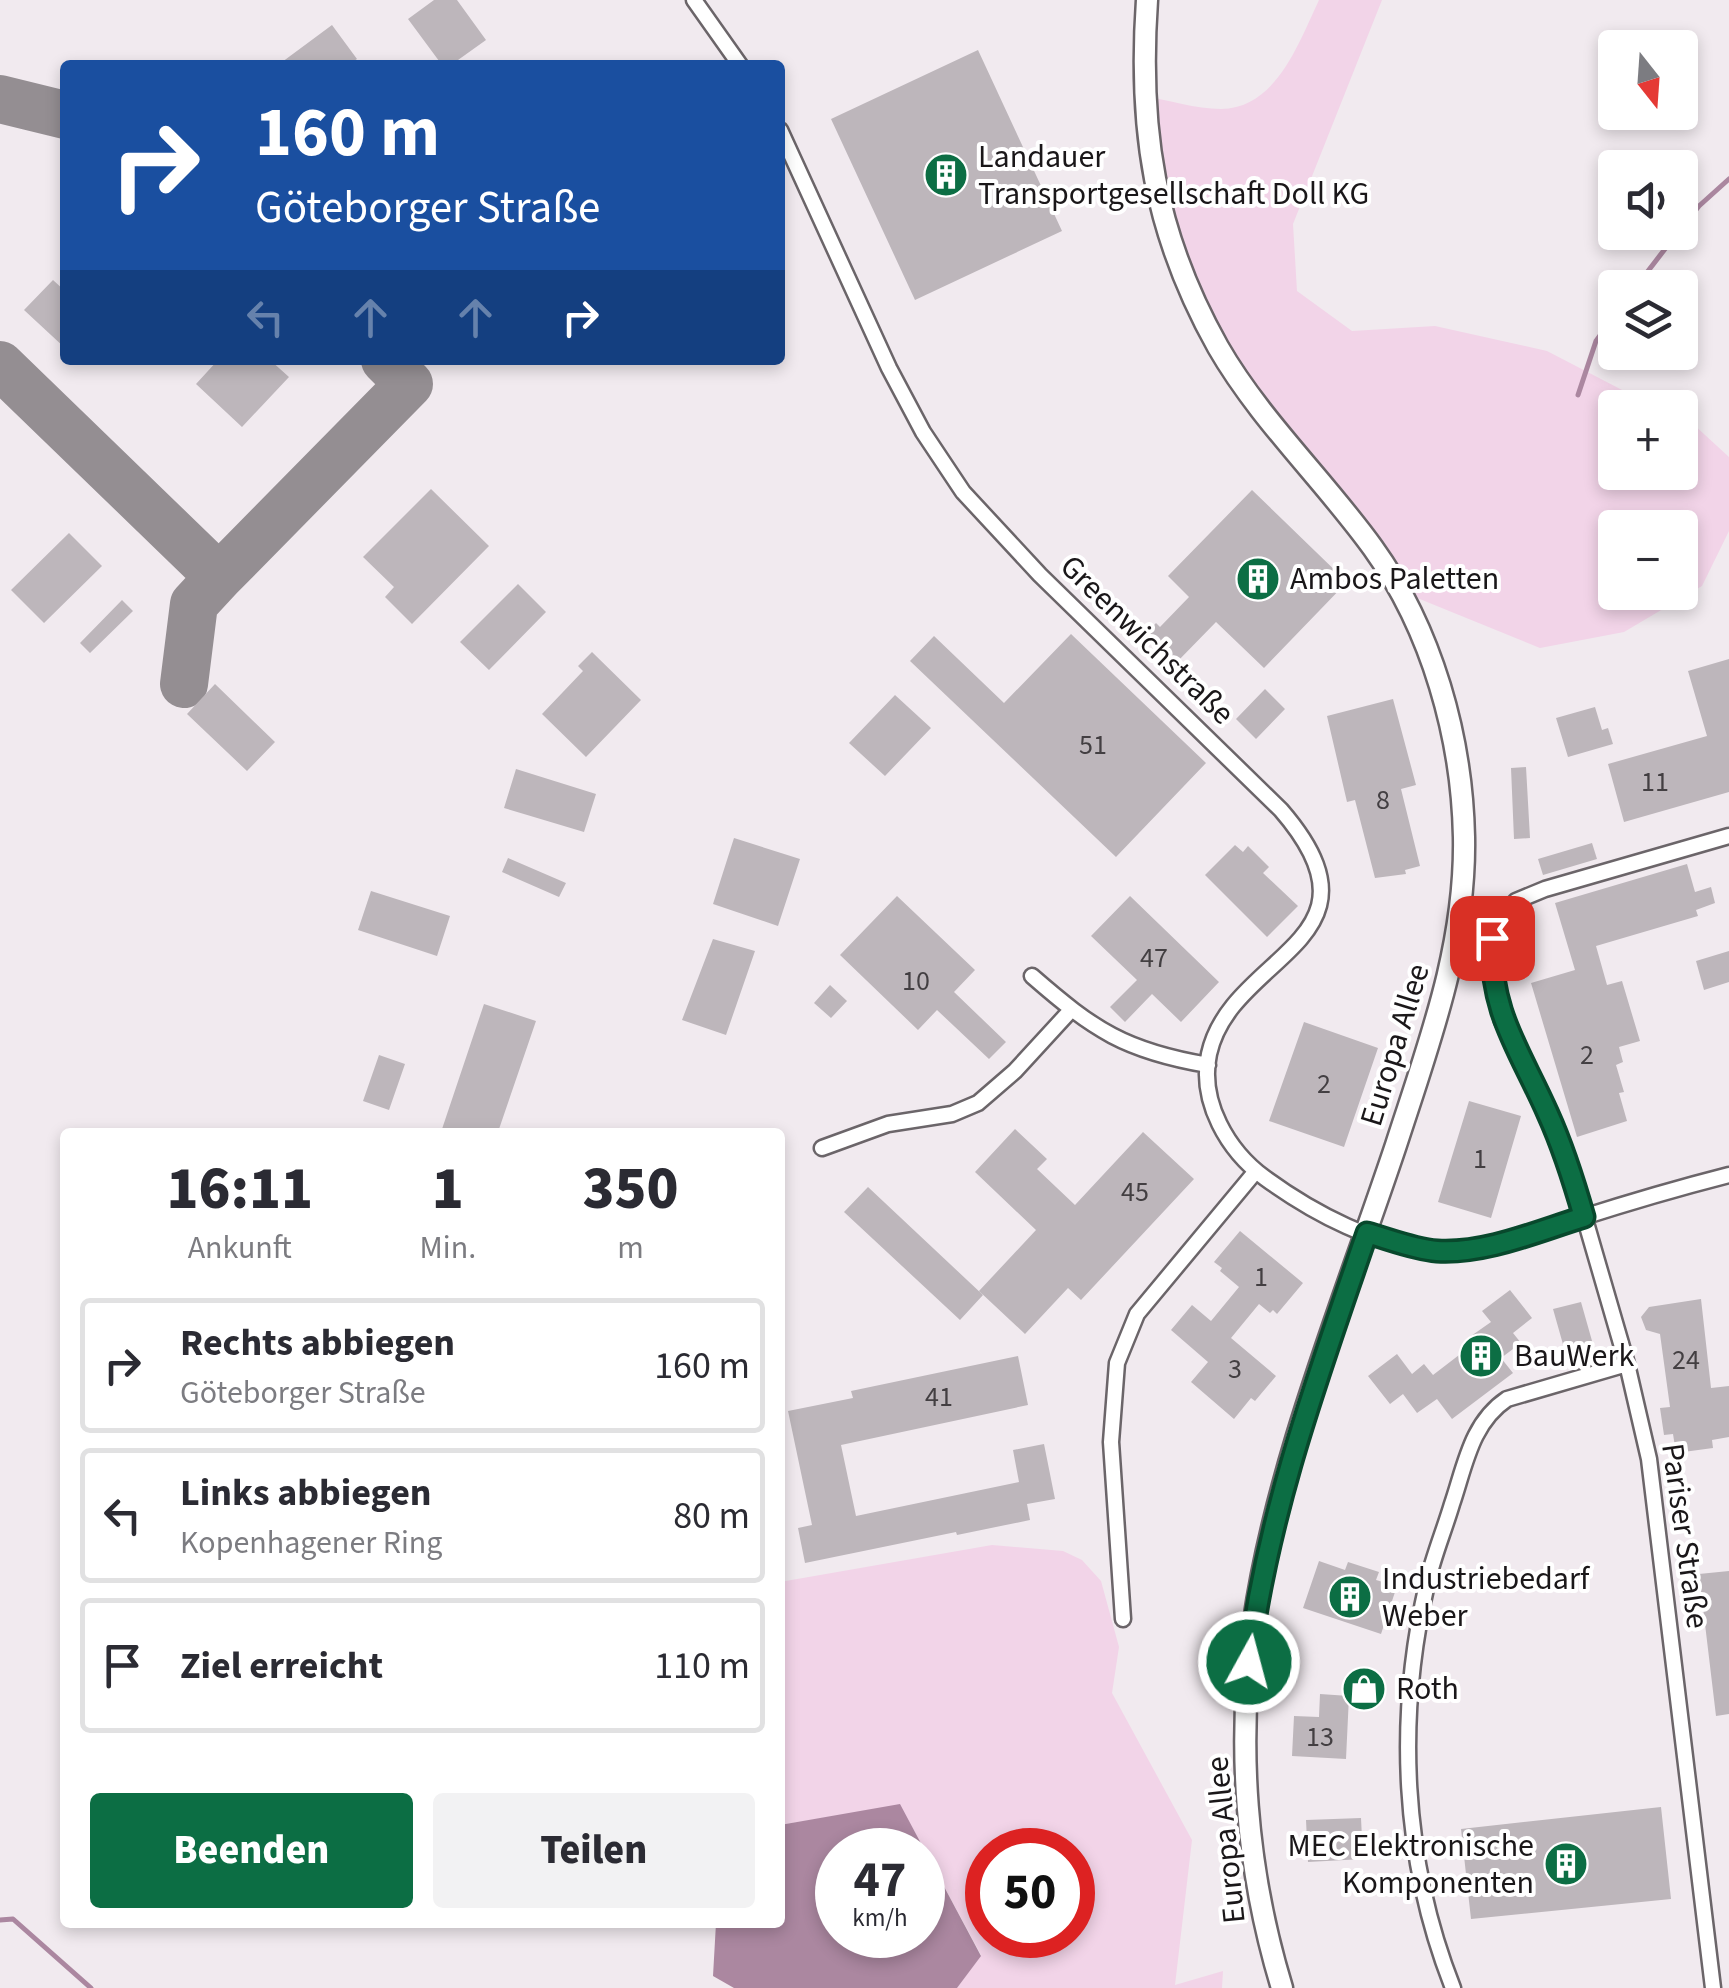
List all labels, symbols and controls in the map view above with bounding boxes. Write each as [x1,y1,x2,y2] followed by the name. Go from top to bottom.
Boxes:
[1598,30,1698,130] north arrow
[1598,30,1698,610] map controls
[255,83,440,183] text: 160 m
[90,100,220,230] icon: right
[978,134,1369,217] place label: Landauer Transportgesellschaft Doll KG
[1598,150,1698,250] button: sound
[923,152,969,198] building icon: Landauer Transportgesellschaft Doll KG
[255,176,600,240] text: Göteborger Straße
[1598,270,1698,370] button: layers
[238,290,293,345] icon: left
[343,290,398,345] icon: ahead
[448,290,503,345] icon: ahead
[553,290,608,345] icon: right
[1598,390,1698,490] button: +
[1598,510,1698,610] button: −
[1049,545,1245,735] street label: Greenwichstraße
[1235,556,1281,602] building icon: Ambos Paletten
[1290,556,1499,602] place label: Ambos Paletten
[1079,725,1107,765] house number: 51
[1641,762,1669,802] house number: 11
[1376,780,1390,820] house number: 8
[1450,896,1535,981] pin
[1465,911,1520,966] icon: arrive
[1140,938,1168,978] house number: 47
[1348,958,1442,1132] street label: Europa Allee
[902,961,930,1001] house number: 10
[1580,1035,1594,1075] house number: 2
[1317,1064,1331,1104] house number: 2
[1473,1139,1487,1179] house number: 1
[166,1147,313,1232] text: 16:11
[432,1147,464,1232] text: 1
[583,1147,679,1232] text: 350
[1121,1172,1149,1212] house number: 45
[188,1225,292,1271] text: Ankunft
[420,1225,476,1271] text: Min.
[617,1225,644,1271] text: m
[1254,1257,1268,1297] house number: 1
[180,1316,455,1370] text: Rechts abbiegen
[1458,1333,1504,1379] building icon: BauWerk
[1514,1333,1634,1379] place label: BauWerk
[95,1338,150,1393] icon: right
[654,1339,750,1393] text: 160 m
[1672,1340,1700,1380] house number: 24
[1228,1349,1242,1389] house number: 3
[180,1370,426,1416] text: Göteborger Straße
[925,1377,953,1417] house number: 41
[1649,1440,1721,1632] street label: Pariser Straße
[180,1466,432,1520] text: Links abbiegen
[95,1488,150,1543] icon: left
[673,1489,750,1543] text: 80 m
[180,1520,442,1566] text: Kopenhagener Ring
[1382,1556,1591,1639] place label: Industriebedarf Weber
[1327,1574,1373,1620] building icon: Industriebedarf Weber
[1197,1610,1301,1714] position arrow
[95,1638,150,1693] icon: arrive
[180,1639,383,1693] text: Ziel erreicht
[654,1639,750,1693] text: 110 m
[1341,1666,1387,1712] shop icon: Roth
[1396,1666,1459,1712] place label: Roth
[1306,1717,1334,1757] house number: 13
[1194,1754,1258,1926] street label: Europa Allee
[90,1793,413,1908] button: Beenden
[433,1793,755,1908] button: Teilen
[1288,1823,1534,1906] place label: MEC Elektronische Komponenten
[965,1828,1095,1958] speed limit sign: 50
[1543,1841,1589,1887] building icon: MEC Elektronische Komponenten
[854,1845,906,1916] text: 47
[852,1900,908,1936] text: km/h

